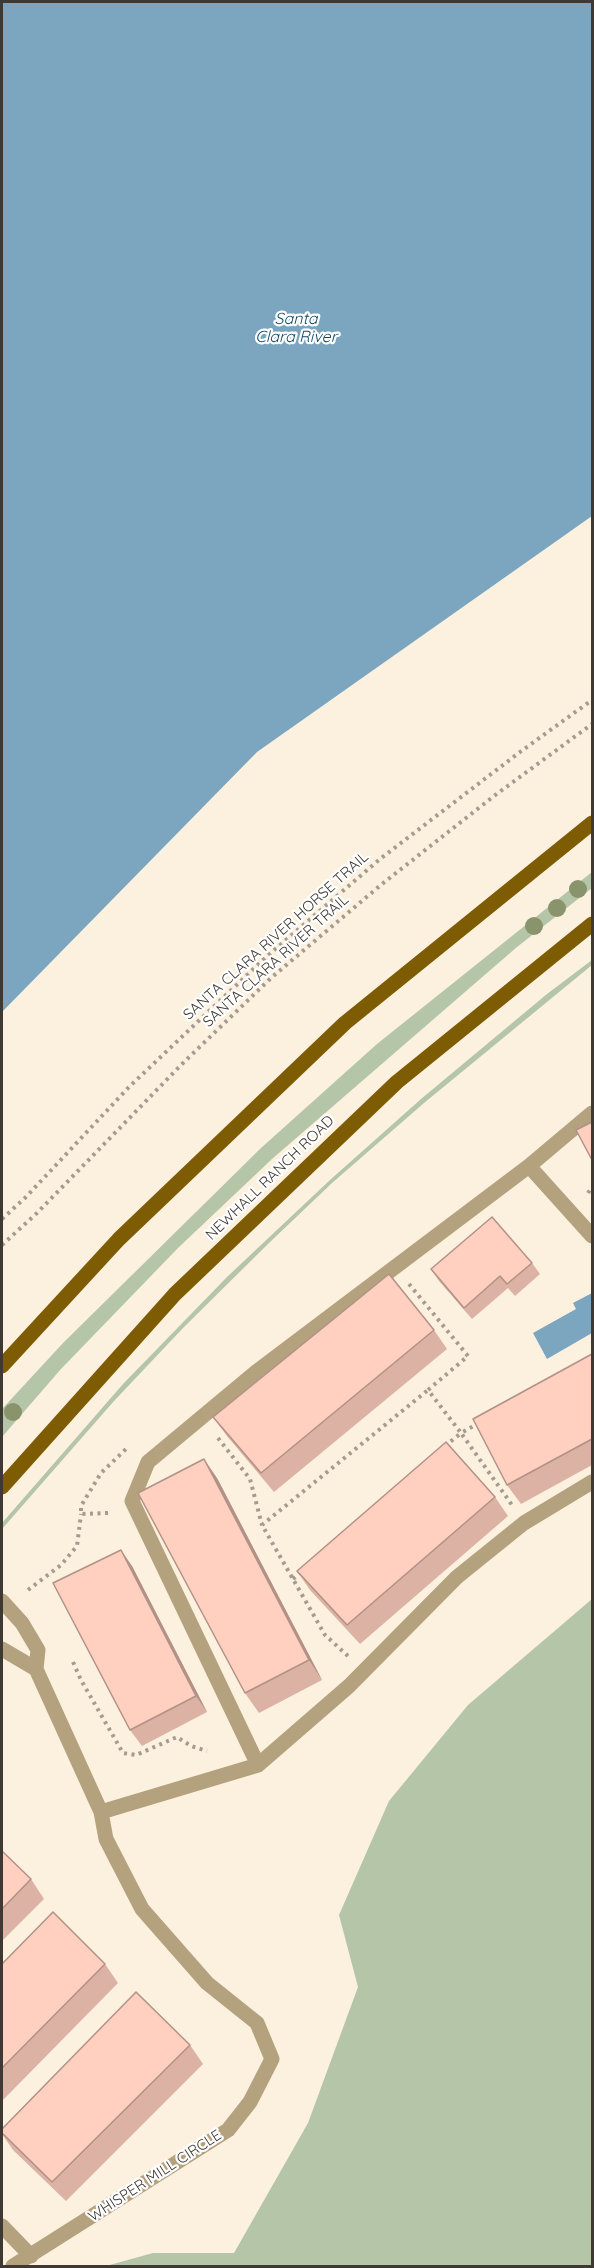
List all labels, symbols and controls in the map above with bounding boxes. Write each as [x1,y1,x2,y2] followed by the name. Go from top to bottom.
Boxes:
[255,309,337,347] water label: Santa Clara River
[180,848,372,1024] street label: SANTA CLARA RIVER HORSE TRAIL
[200,891,352,1031] street label: SANTA CLARA RIVER TRAIL
[202,1112,338,1244] street label: NEWHALL RANCH ROAD
[85,2126,225,2226] street label: WHISPER MILL CIRCLE

